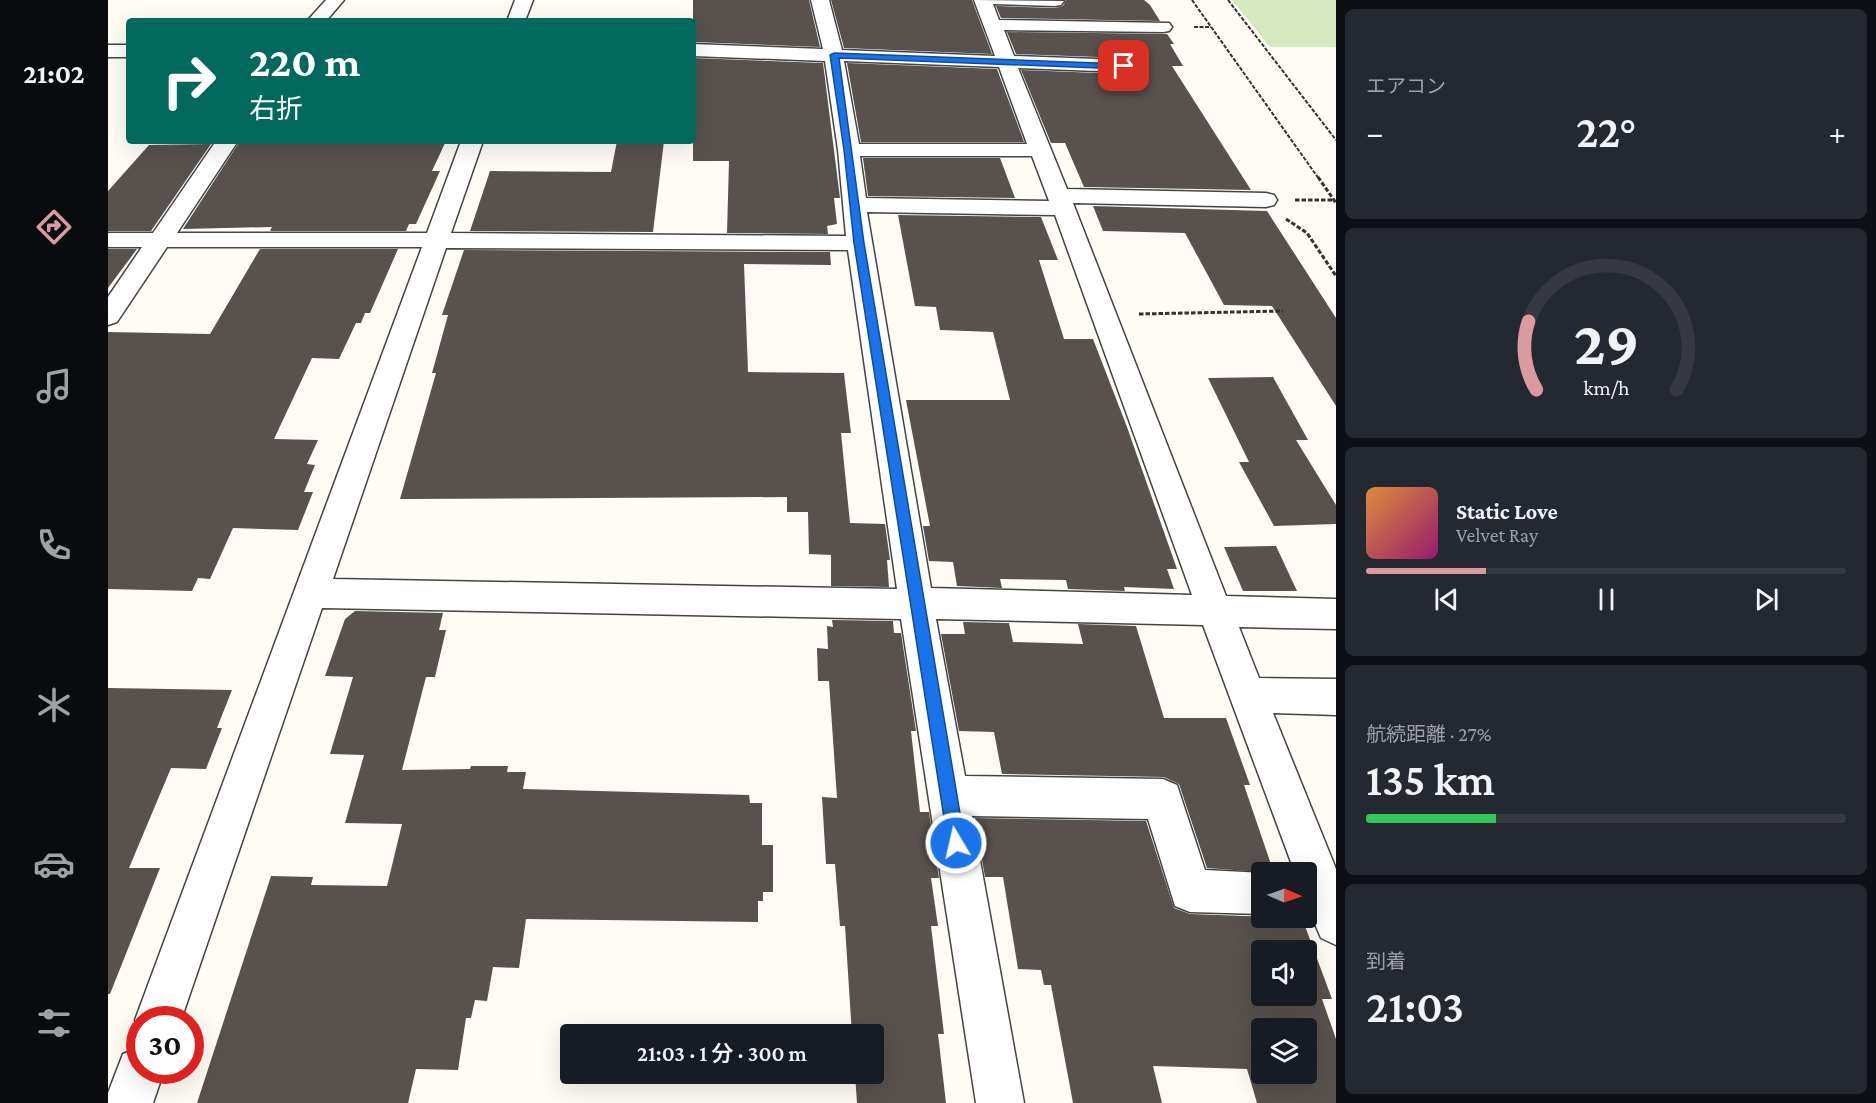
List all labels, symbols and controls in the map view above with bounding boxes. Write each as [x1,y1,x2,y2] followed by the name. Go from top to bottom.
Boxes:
[249,38,360,85] text: 220 m
[1098,40,1149,91] pin
[150,42,228,120] icon: right
[1107,49,1140,82] icon: arrive
[23,59,85,89] text: 21:02
[1366,75,1446,97] text: エアコン
[249,94,303,124] text: 右折
[1576,107,1636,157] text: 22°
[1366,114,1383,151] text: −
[1829,114,1846,151] text: +
[33,206,75,248] icon: directions
[1573,308,1639,377] text: 29
[33,365,75,407] icon: music
[1583,376,1630,400] text: km/h
[1456,499,1558,524] text: Static Love
[33,524,75,566] icon: phone
[1456,524,1538,546] text: Velvet Ray
[1430,583,1463,616] icon: previous
[1590,583,1623,616] icon: pause
[1750,583,1783,616] icon: next
[33,684,75,726] icon: climate
[1366,723,1492,745] text: 航続距離 · 27%
[1366,755,1495,805] text: 135 km
[924,811,988,875] position arrow
[33,843,75,885] icon: car
[1251,862,1317,928] north arrow
[1251,862,1317,1084] map controls
[1251,940,1317,1006] button: sound
[1366,950,1406,972] text: 到着
[1366,982,1464,1032] text: 21:03
[33,1002,75,1044] icon: filters
[126,1006,204,1084] speed limit sign: 30
[1251,1018,1317,1084] button: layers
[637,1041,807,1066] text: 21:03 · 1 分 · 300 m

